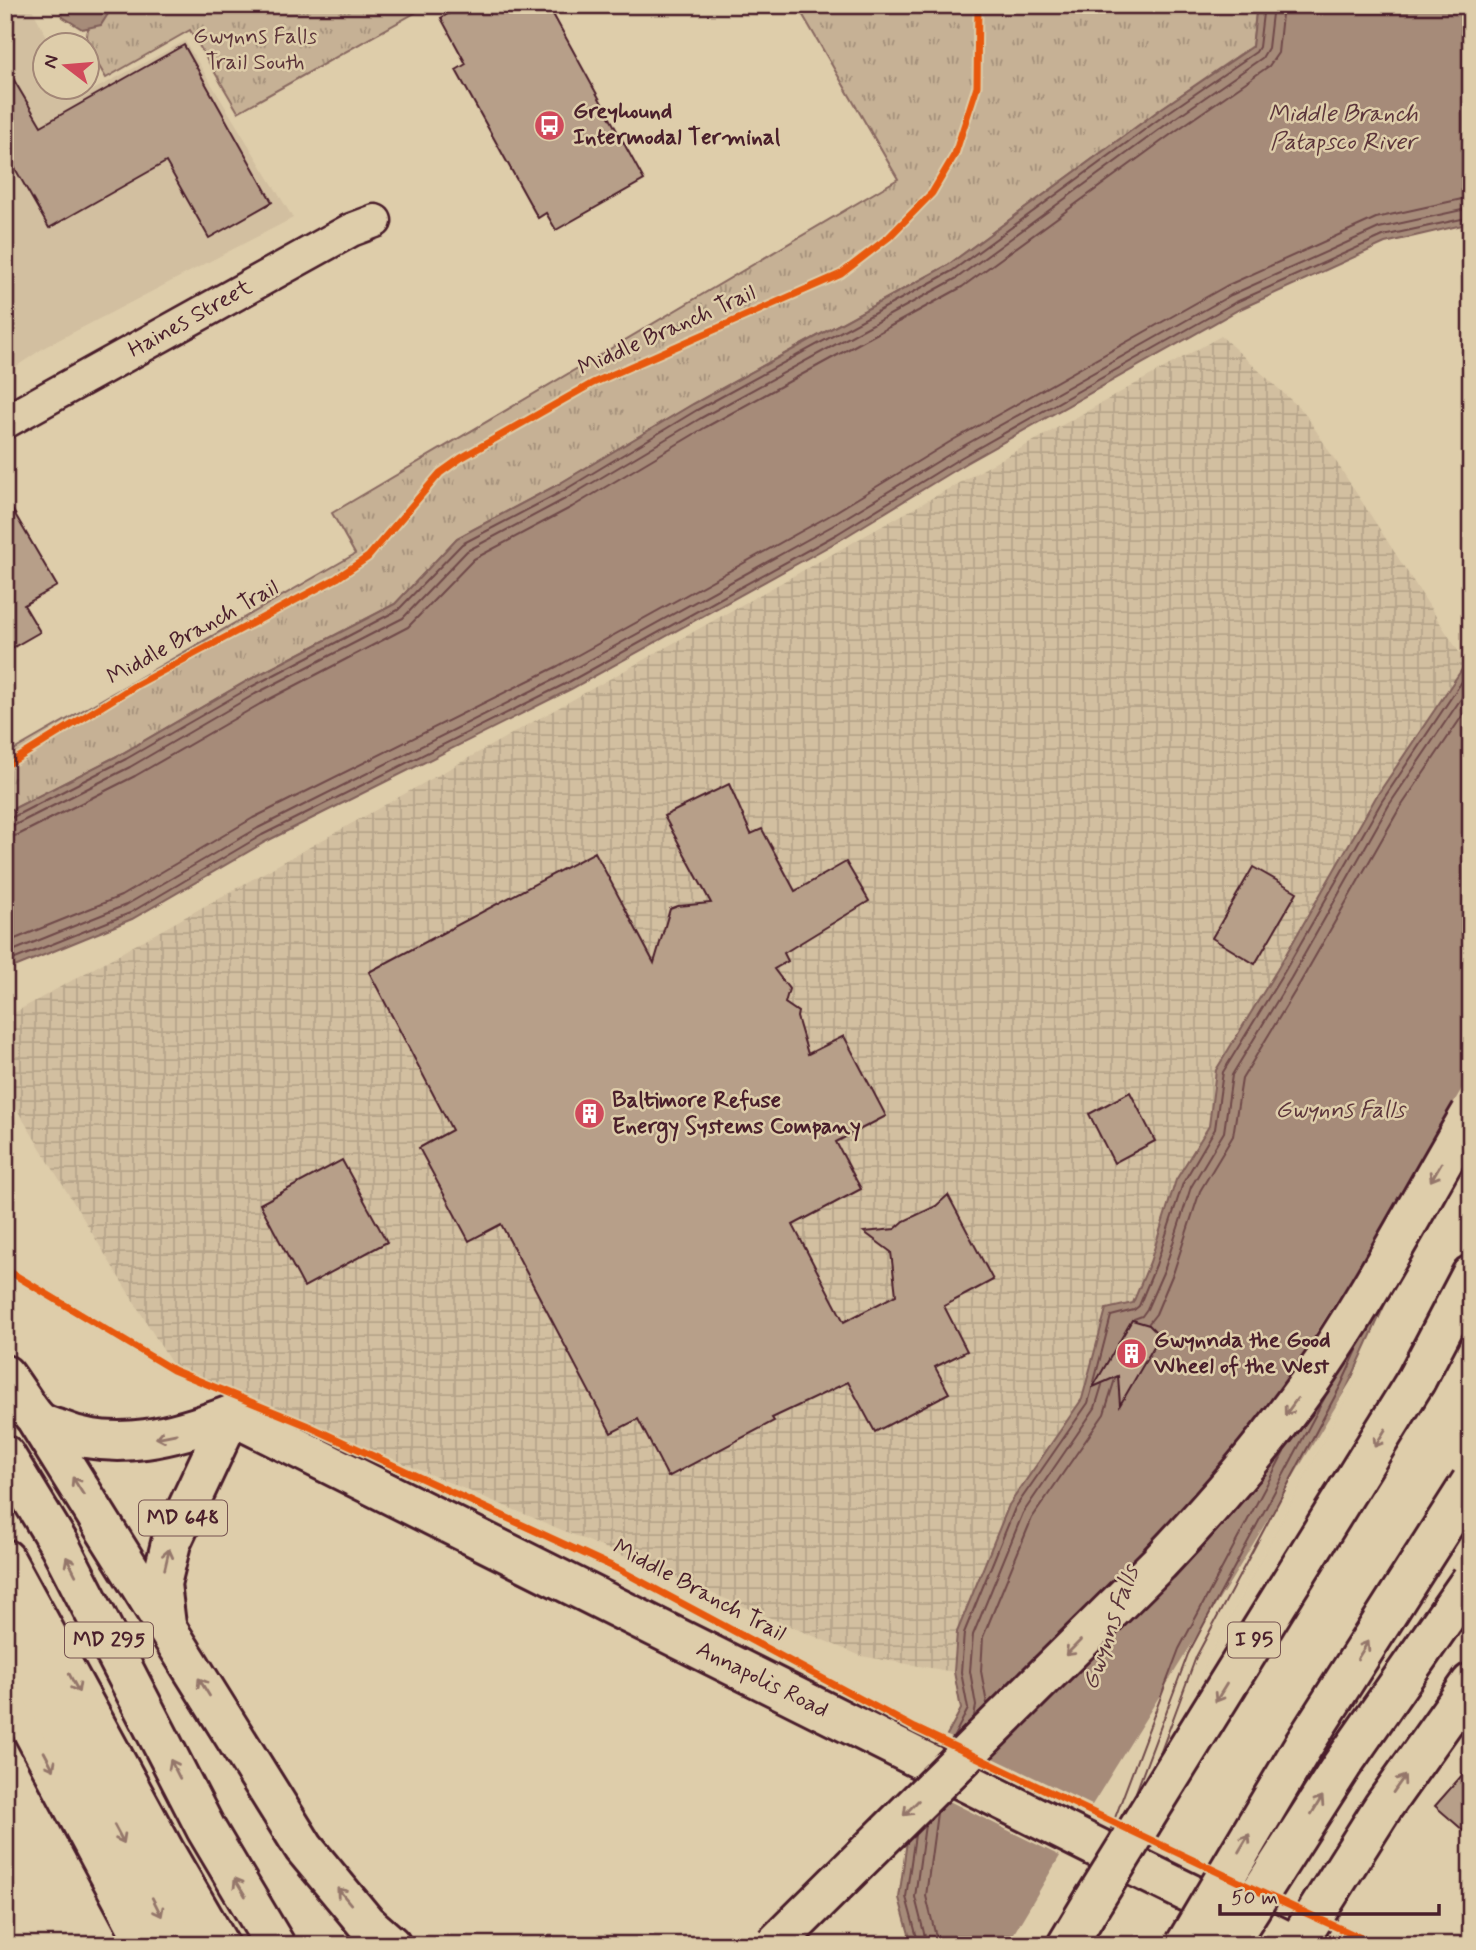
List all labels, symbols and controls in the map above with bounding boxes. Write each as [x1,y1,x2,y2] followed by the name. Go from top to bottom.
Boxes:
[193,22,317,78] park label: Gwynns Falls Trail South
[32,32,102,102] north arrow
[37,52,65,71] text: N
[573,97,781,153] place label: Greyhound Intermodal Terminal
[1268,99,1419,158] water label: Middle Branch Patapsco River
[533,108,567,142] bus stop icon: Greyhound Intermodal Terminal
[123,273,258,366] street label: Haines Street
[573,278,761,384] street label: Middle Branch Trail
[102,573,284,693] street label: Middle Branch Trail
[612,1086,861,1144] place label: Baltimore Refuse Energy Systems Company
[1275,1095,1407,1126] water label: Gwynns Falls
[572,1097,606,1131] building icon: Baltimore Refuse Energy Systems Company
[1429,1161,1443,1181] one-way arrow
[1153,1326,1331,1382] place label: Gwynnda the Good Wheel of the West
[1114,1337,1148,1371] building icon: Gwynnda the Good Wheel of the West
[1284,1397,1299,1416] one-way arrow
[1373,1427,1387,1447] one-way arrow
[155,1429,178,1443] one-way arrow
[71,1476,85,1496] one-way arrow
[139,1500,227,1536] road number: MD 648
[607,1533,791,1649] street label: Middle Branch Trail
[161,1549,174,1571] one-way arrow
[63,1556,77,1577] one-way arrow
[1075,1559,1148,1694] water label: Gwynns Falls
[65,1622,153,1658] road number: MD 295
[1228,1622,1280,1658] road number: I 95
[691,1635,833,1726] street label: Annapolis Road
[1065,1639,1082,1656] one-way arrow
[1357,1640,1371,1660] one-way arrow
[67,1672,81,1692] one-way arrow
[196,1678,211,1697] one-way arrow
[1214,1683,1228,1703] one-way arrow
[42,1750,56,1770] one-way arrow
[167,1759,181,1780] one-way arrow
[1392,1775,1406,1794] one-way arrow
[1309,1796,1324,1815] one-way arrow
[903,1799,920,1816] one-way arrow
[113,1823,126,1844] one-way arrow
[1237,1834,1251,1854] one-way arrow
[1220,1873,1439,1917] scale bar
[233,1878,247,1898] one-way arrow
[1231,1884,1278,1912] text: 50 m
[336,1887,352,1905] one-way arrow
[151,1896,165,1916] one-way arrow

